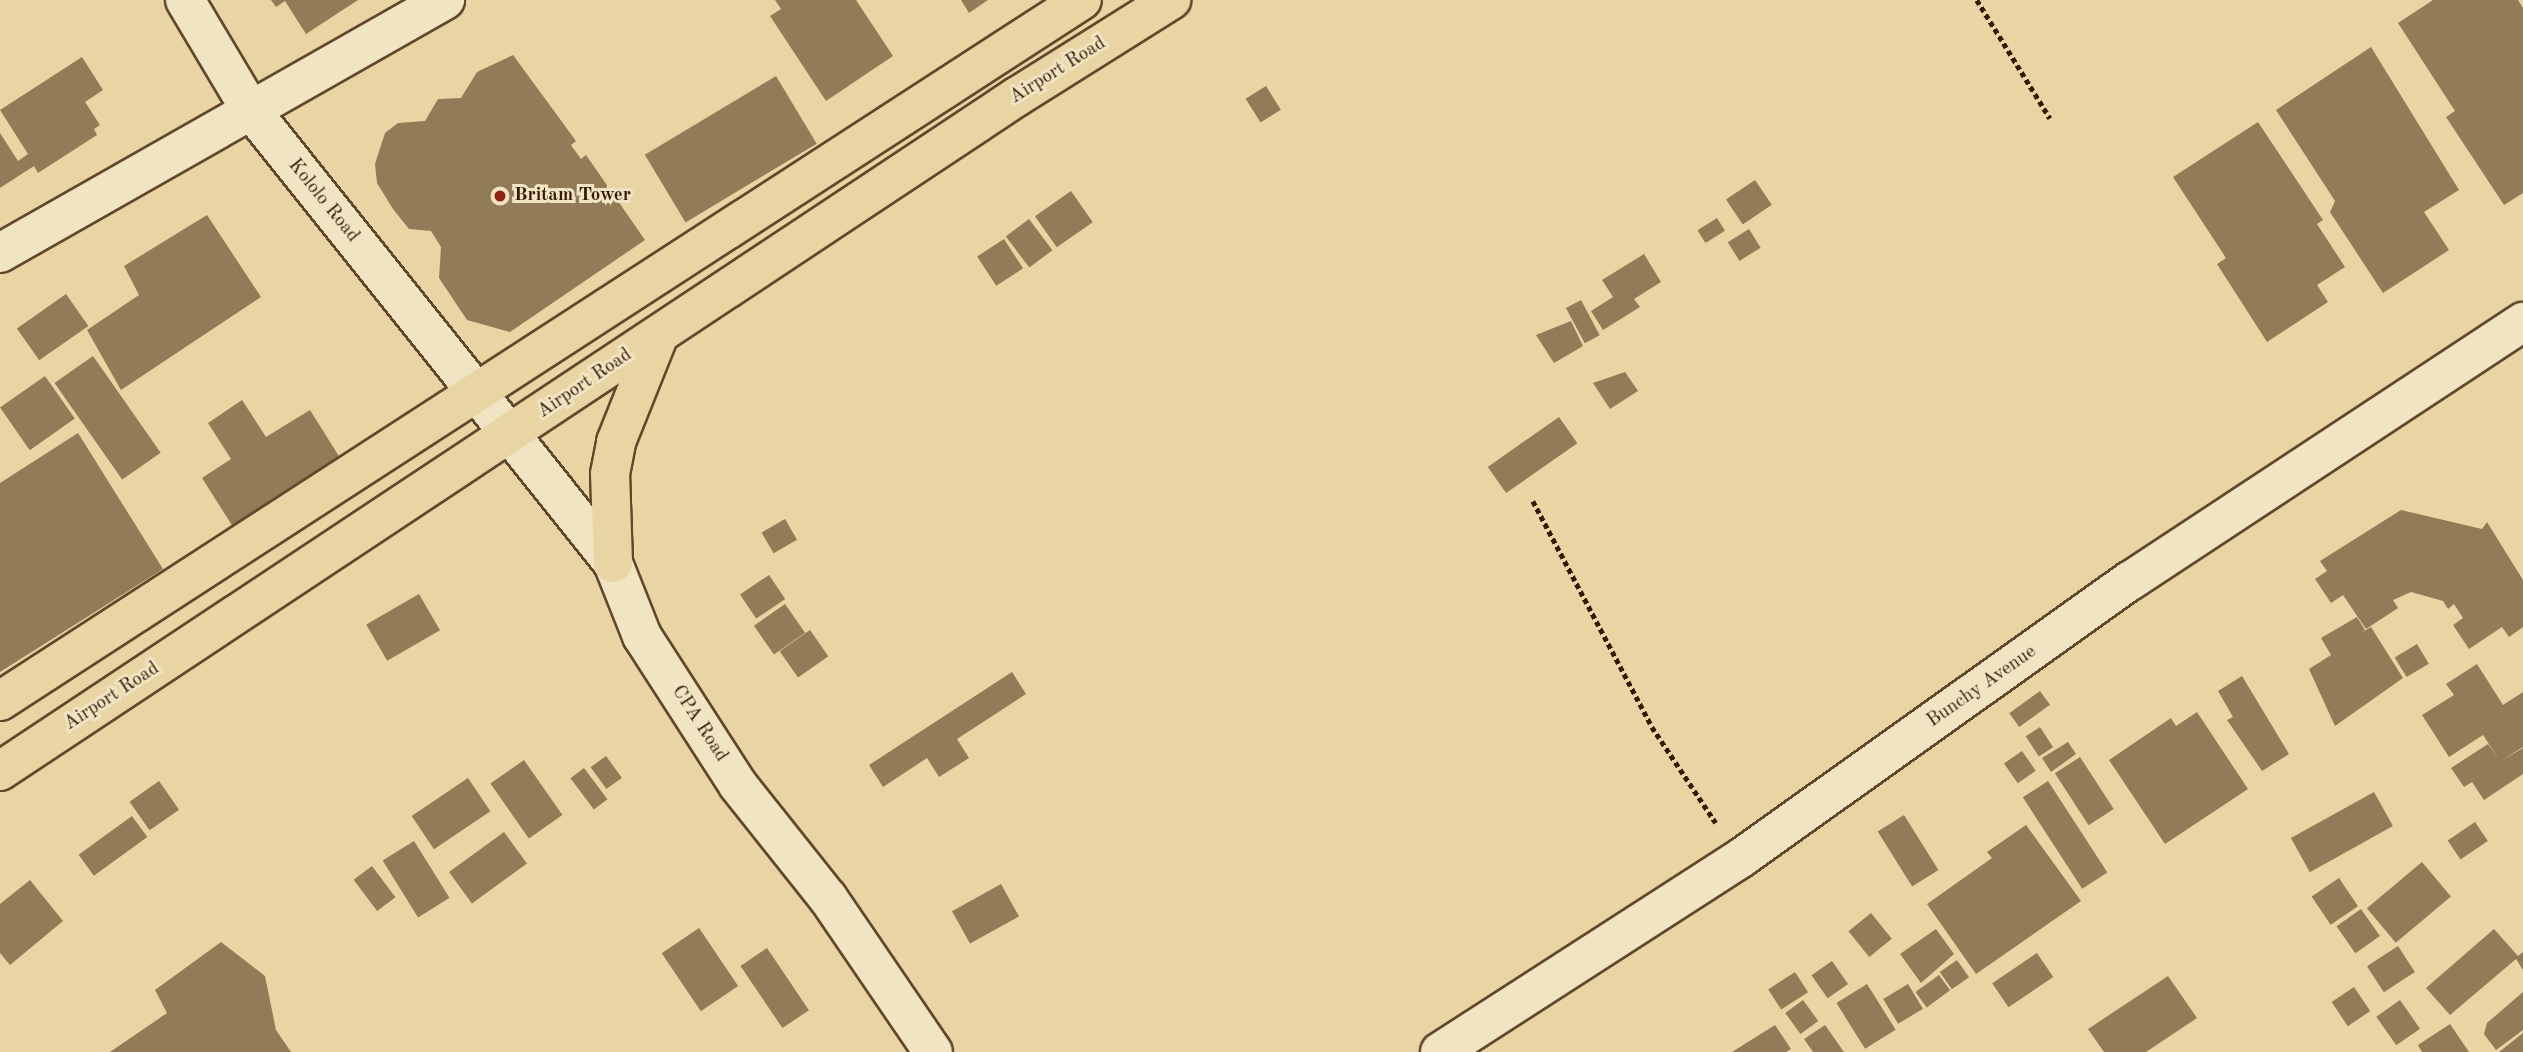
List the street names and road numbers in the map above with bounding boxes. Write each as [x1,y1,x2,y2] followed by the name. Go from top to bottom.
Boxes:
[1006,33,1110,109] street label: Airport Road
[283,155,363,247] street label: Kololo Road
[534,344,636,424] street label: Airport Road
[1923,641,2041,733] street label: Bunchy Avenue
[60,658,164,736] street label: Airport Road
[666,682,732,766] street label: CPA Road

